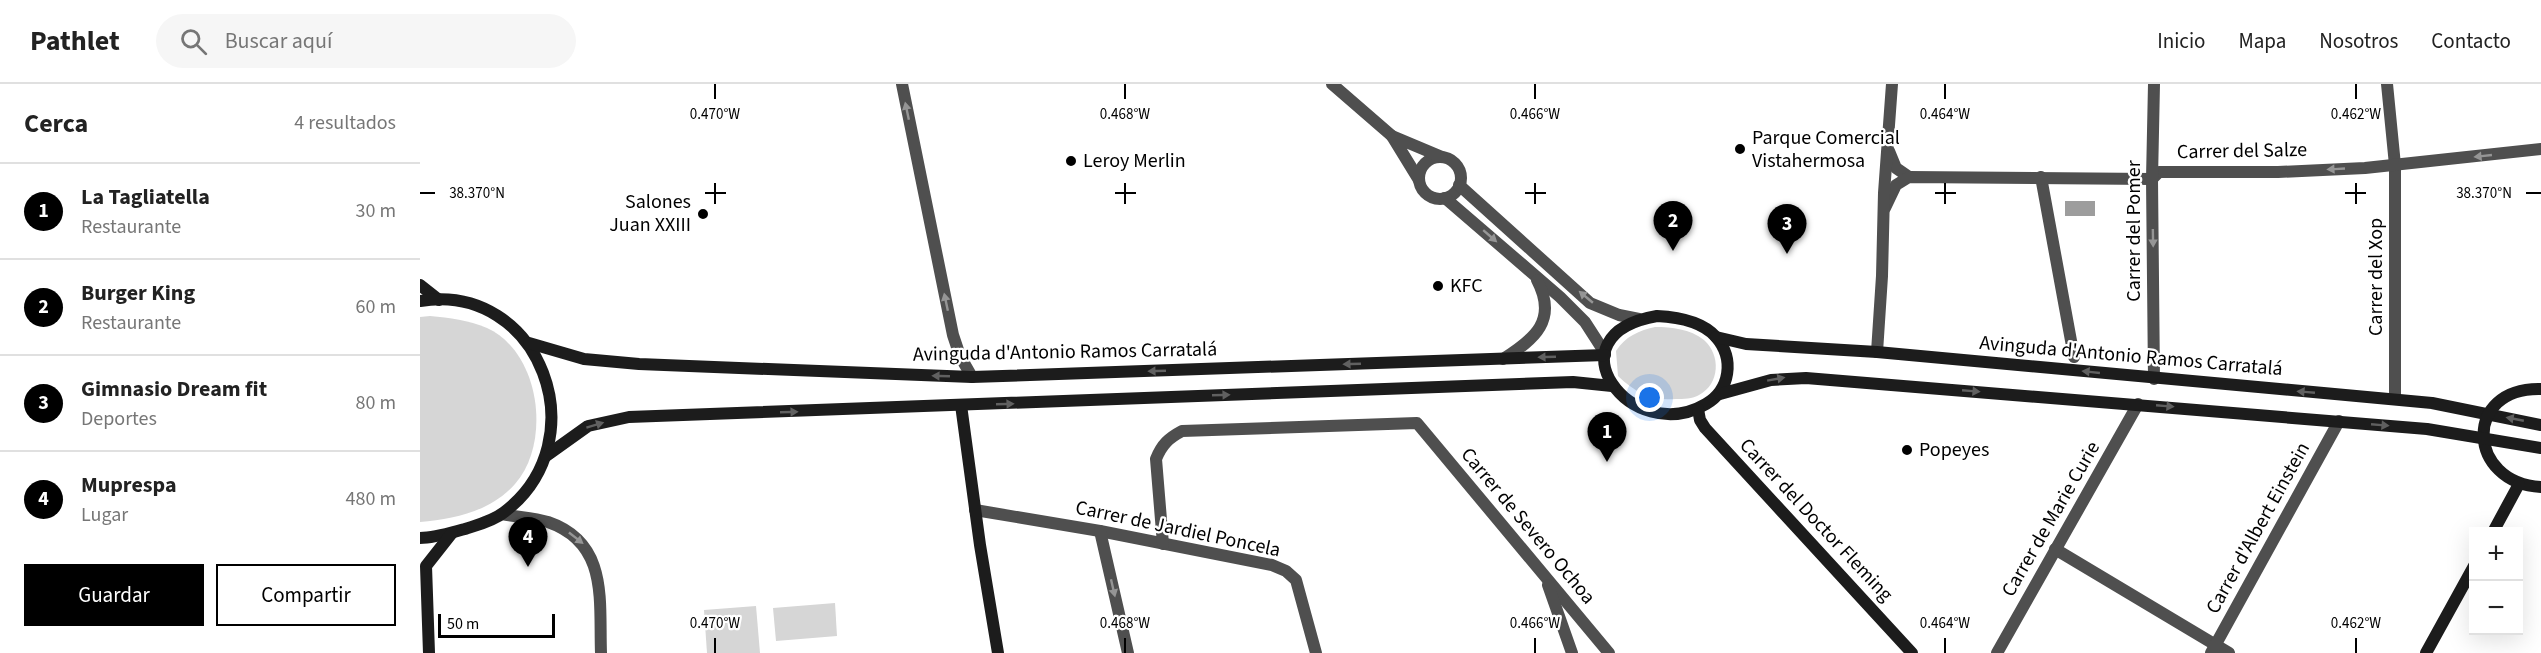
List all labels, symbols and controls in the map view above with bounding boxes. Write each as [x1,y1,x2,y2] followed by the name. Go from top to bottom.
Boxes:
[156,14,576,68] search box
[30,21,120,61] text: Pathlet
[177,25,210,58] icon: search
[225,25,332,57] text: Buscar aquí
[2157,26,2205,56] text: Inicio
[2238,26,2286,56] text: Mapa
[2319,26,2398,56] text: Nosotros
[2431,26,2511,56] text: Contacto
[902,101,911,120] one-way arrow
[690,104,740,125] text: 0.470°W
[1100,104,1150,125] text: 0.468°W
[1510,104,1560,125] text: 0.466°W
[1920,104,1970,125] text: 0.464°W
[2331,104,2381,125] text: 0.462°W
[24,105,88,142] text: Cerca
[294,109,396,137] text: 4 resultados
[1752,124,1900,175] place label: Parque Comercial Vistahermosa
[2177,136,2307,166] street label: Carrer del Salze
[1733,142,1747,156] marker: Parque Comercial Vistahermosa
[1083,147,1186,175] place label: Leroy Merlin
[2473,151,2492,160] one-way arrow
[1064,154,1078,168] marker: Leroy Merlin
[2120,160,2148,302] street label: Carrer del Pomer
[2327,165,2346,174] one-way arrow
[81,181,210,213] text: La Tagliatella
[449,183,505,204] text: 38.370°N
[2456,183,2512,204] text: 38.370°N
[609,188,691,239] place label: Salones Juan XXIII
[38,197,49,225] text: 1
[356,197,396,225] text: 30 m
[1654,202,1692,251] pin: 2
[1768,204,1806,254] pin: 3
[696,207,710,221] marker: Salones Juan XXIII
[81,213,181,241] text: Restaurante
[2362,218,2390,336] street label: Carrer del Xop
[2148,228,2158,247] one-way arrow
[1482,229,1497,242] one-way arrow
[1450,272,1483,300] place label: KFC
[81,277,195,309] text: Burger King
[1431,279,1445,293] marker: KFC
[1578,291,1594,304] one-way arrow
[38,293,49,321] text: 2
[356,293,396,321] text: 60 m
[941,293,951,311] one-way arrow
[81,309,181,337] text: Restaurante
[1978,329,2284,383] street label: Avinguda d'Antonio Ramos Carratalá
[913,335,1217,369] street label: Avinguda d'Antonio Ramos Carratalá
[1537,353,1556,362] one-way arrow
[1342,360,1361,369] one-way arrow
[1148,367,1167,376] one-way arrow
[2081,367,2100,377] one-way arrow
[932,371,951,380] one-way arrow
[81,373,267,405] text: Gimnasio Dream fit
[1767,375,1786,384] one-way arrow
[1635,383,1664,412] your location
[1961,386,1980,396] one-way arrow
[2296,387,2315,397] one-way arrow
[38,389,49,417] text: 3
[356,389,396,417] text: 80 m
[1211,391,1230,400] one-way arrow
[996,399,1015,408] one-way arrow
[2156,401,2175,411] one-way arrow
[81,405,157,433] text: Deportes
[780,407,799,416] one-way arrow
[1588,412,1626,462] pin: 1
[2505,414,2524,423] one-way arrow
[587,420,605,429] one-way arrow
[2371,420,2390,430] one-way arrow
[1733,432,1899,608] street label: Carrer del Doctor Fleming
[1919,436,1989,464] place label: Popeyes
[1995,436,2107,602] street label: Carrer de Marie Curie
[2199,437,2317,619] street label: Carrer d'Albert Einstein
[1454,442,1602,610] street label: Carrer de Severo Ochoa
[1900,443,1914,457] marker: Popeyes
[81,469,177,501] text: Muprespa
[38,485,49,513] text: 4
[346,485,396,513] text: 480 m
[1073,494,1283,564] street label: Carrer de Jardiel Poncela
[81,501,128,529] text: Lugar
[508,518,548,567] pin: 4
[2469,527,2523,635] map controls
[2469,527,2523,581] button: +
[568,532,584,545] one-way arrow
[24,564,204,626] button: Guardar
[216,564,396,626] button: Compartir
[1109,579,1118,598] one-way arrow
[2469,581,2523,635] button: −
[438,611,555,638] scale bar
[447,613,479,635] text: 50 m
[690,613,740,634] text: 0.470°W
[1100,613,1150,634] text: 0.468°W
[1510,613,1560,634] text: 0.466°W
[1920,613,1970,634] text: 0.464°W
[2331,613,2381,634] text: 0.462°W

